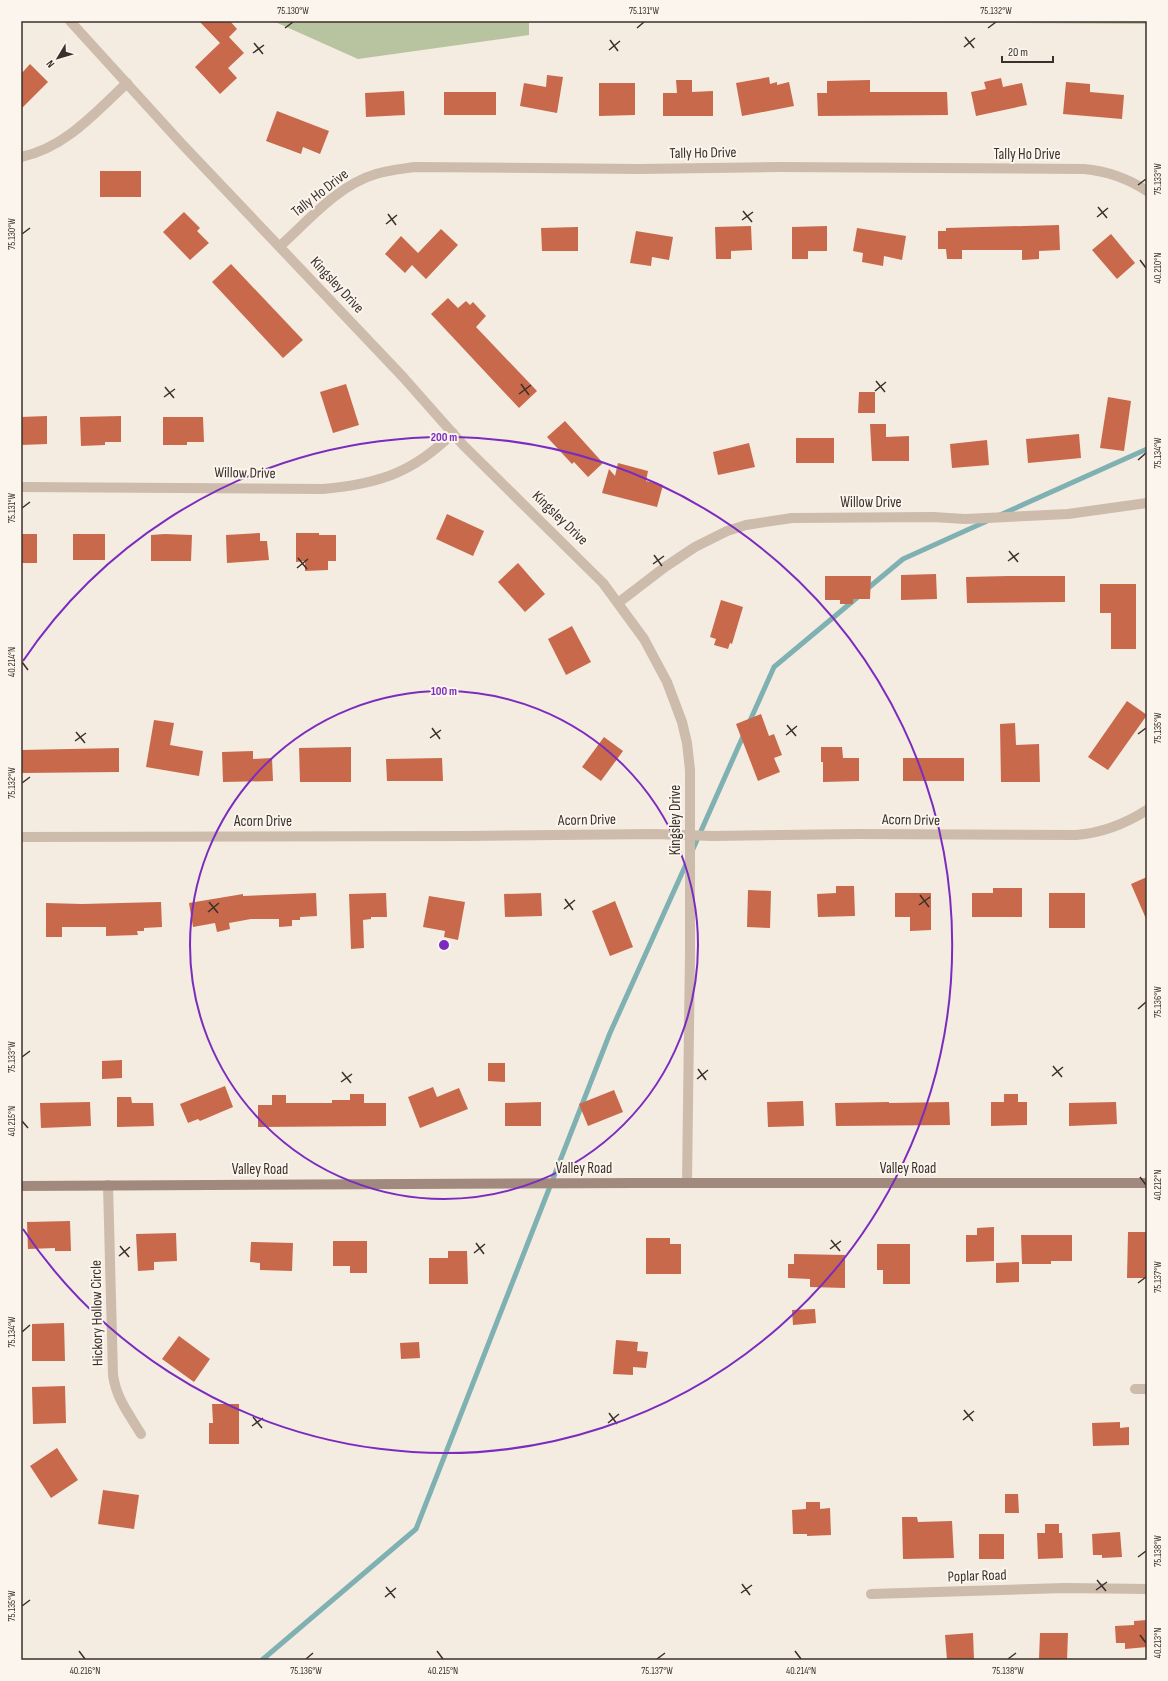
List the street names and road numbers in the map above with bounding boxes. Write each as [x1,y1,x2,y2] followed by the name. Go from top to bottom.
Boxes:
[669,143,737,163] street label: Tally Ho Drive
[993,145,1061,164] street label: Tally Ho Drive
[288,165,352,221] street label: Tally Ho Drive
[306,253,368,317] street label: Kingsley Drive
[214,463,276,483] street label: Willow Drive
[528,487,592,549] street label: Kingsley Drive
[840,493,902,512] street label: Willow Drive
[666,785,685,855] street label: Kingsley Drive
[557,810,616,830] street label: Acorn Drive
[881,810,940,830] street label: Acorn Drive
[233,812,292,831] street label: Acorn Drive
[556,1159,612,1178] street label: Valley Road
[880,1159,936,1178] street label: Valley Road
[232,1160,288,1179] street label: Valley Road
[87,1260,107,1366] street label: Hickory Hollow Circle
[947,1565,1007,1587] street label: Poplar Road

